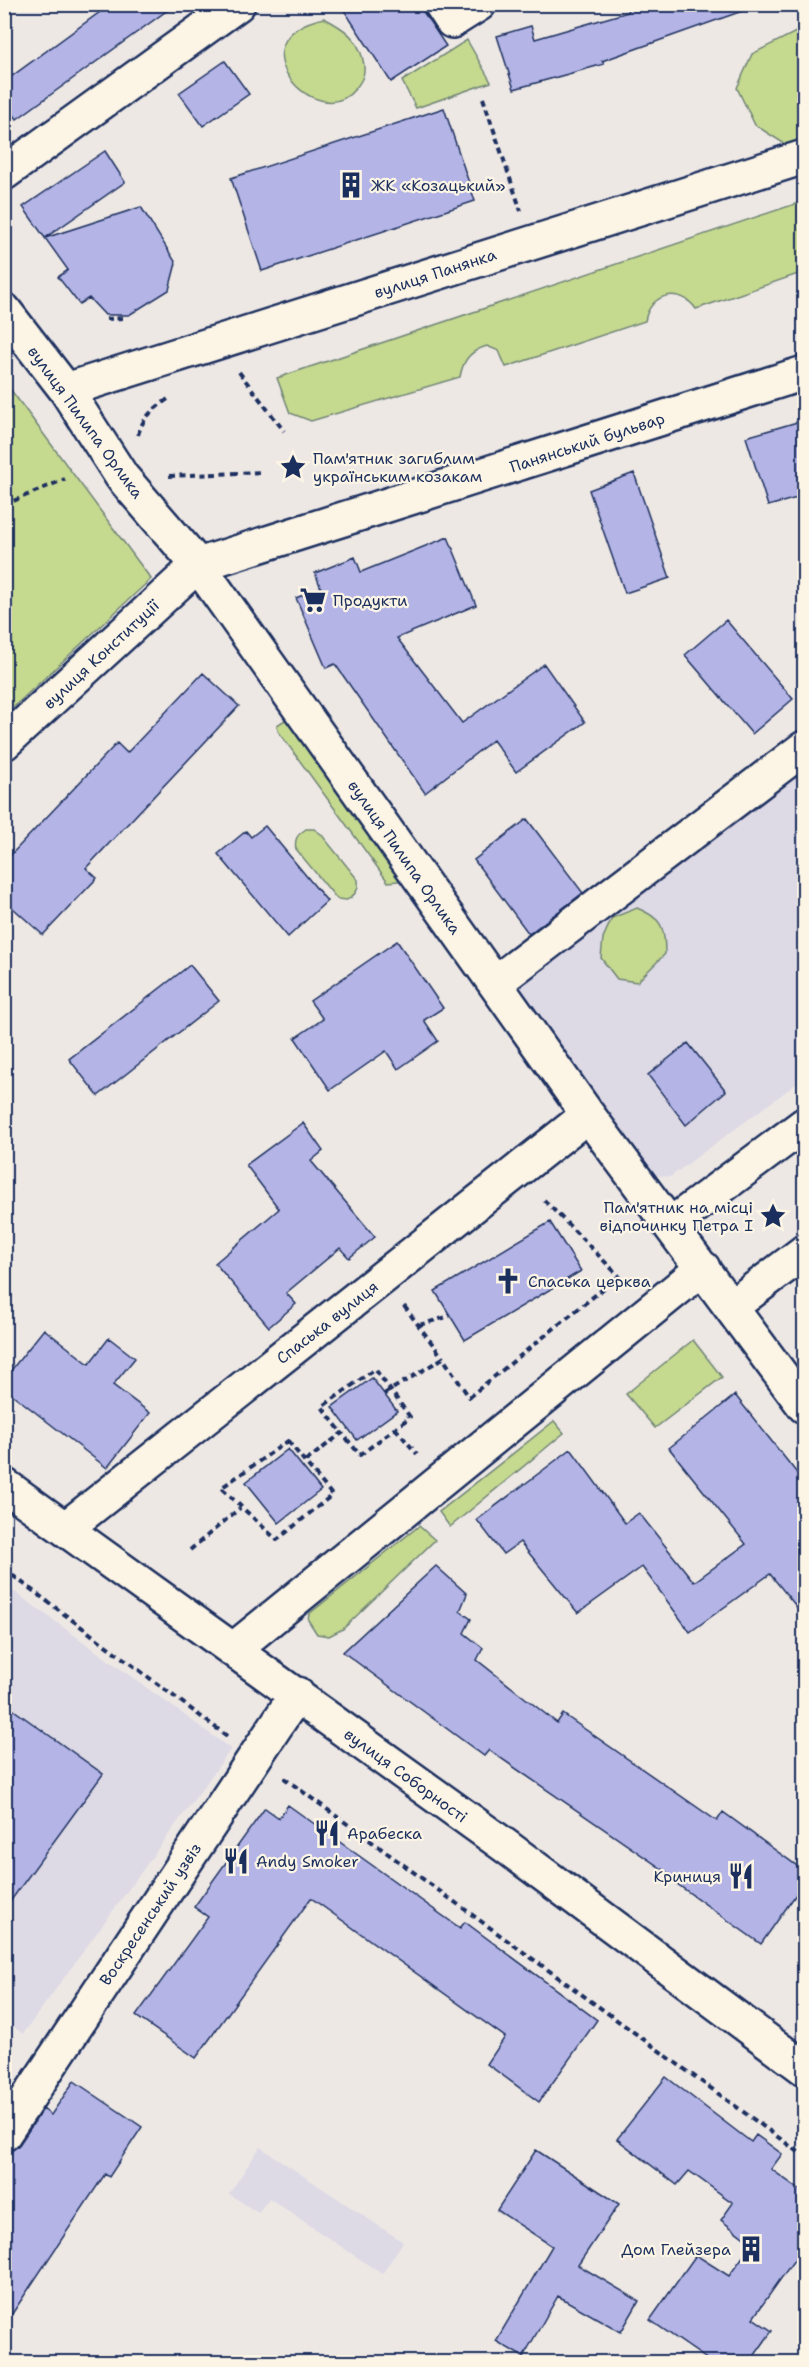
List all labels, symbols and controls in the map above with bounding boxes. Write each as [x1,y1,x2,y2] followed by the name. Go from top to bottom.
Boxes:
[336,170,366,200] building icon: ЖК «Козацький»
[371,175,505,196] place label: ЖК «Козацький»
[371,244,499,303] street label: вулиця Панянка
[23,342,148,503] street label: вулиця Пилипа Орлика
[507,407,667,477] street label: Панянський бульвар
[313,448,482,487] place label: Пам'ятник загиблим українським козакам
[278,452,308,482] place icon: Пам'ятник загиблим українським козакам
[298,585,328,615] supermarket icon: Продукти
[333,590,408,611] place label: Продукти
[39,595,164,714] street label: вулиця Конституції
[343,776,466,939] street label: вулиця Пилипа Орлика
[600,1197,753,1236] place label: Пам'ятник на місці відпочинку Петра I
[758,1201,788,1231] place icon: Пам'ятник на місці відпочинку Петра I
[493,1266,523,1296] church icon: Спаська церква
[528,1271,651,1292] place label: Спаська церква
[272,1276,382,1369] street label: Спаська вулиця
[340,1723,472,1827] street label: вулиця Соборності
[312,1818,342,1848] restaurant icon: Арабеска
[347,1823,422,1844] place label: Арабеска
[95,1839,206,1990] street label: Воскресенський узвіз
[221,1846,251,1876] restaurant icon: Andy Smoker
[256,1851,359,1872] place label: Andy Smoker
[726,1861,756,1891] restaurant icon: Криниця
[653,1866,721,1887] place label: Криниця
[736,2234,766,2264] building icon: Дом Глейзера
[621,2239,731,2260] place label: Дом Глейзера

